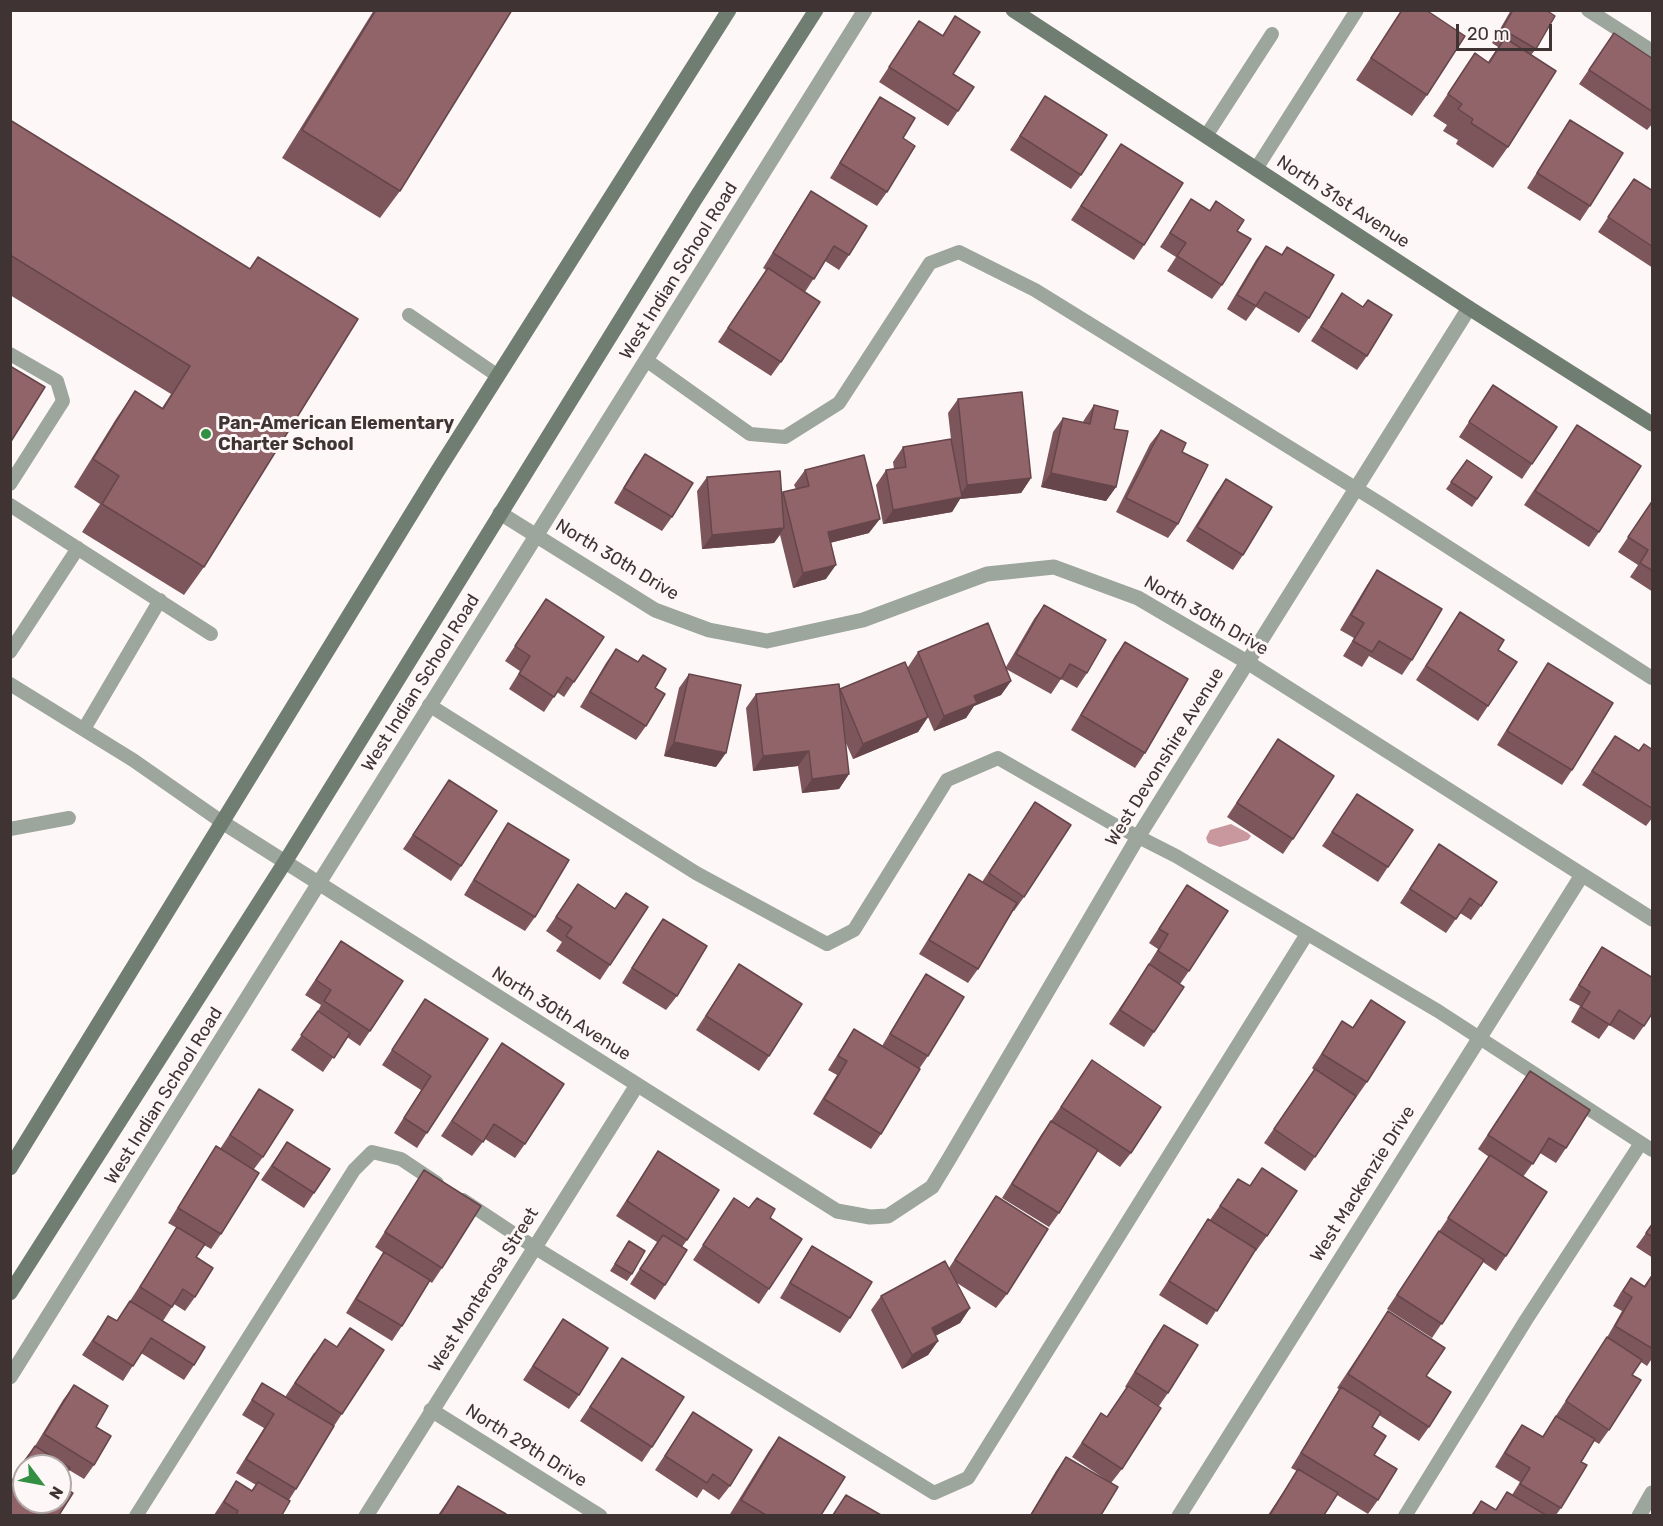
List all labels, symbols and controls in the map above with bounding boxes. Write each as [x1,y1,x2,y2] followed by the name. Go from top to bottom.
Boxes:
[1459,12,1555,50] scale bar
[1467,23,1509,45] text: 20 m
[1273,151,1413,253] street label: North 31st Avenue
[616,178,742,364] street label: West Indian School Road
[218,413,454,456] place label: Pan-American Elementary Charter School
[199,427,213,441] marker: Pan-American Elementary Charter School
[551,515,683,605] street label: North 30th Drive
[1140,572,1272,660] street label: North 30th Drive
[358,590,484,776] street label: West Indian School Road
[1101,664,1229,850] street label: West Devonshire Avenue
[488,963,634,1065] street label: North 30th Avenue
[101,1003,227,1189] street label: West Indian School Road
[1306,1102,1420,1266] street label: West Mackenzie Drive
[425,1204,543,1376] street label: West Monterosa Street
[461,1400,591,1492] street label: North 29th Drive
[12,1454,72,1514] north arrow
[45,1483,67,1503] text: N

